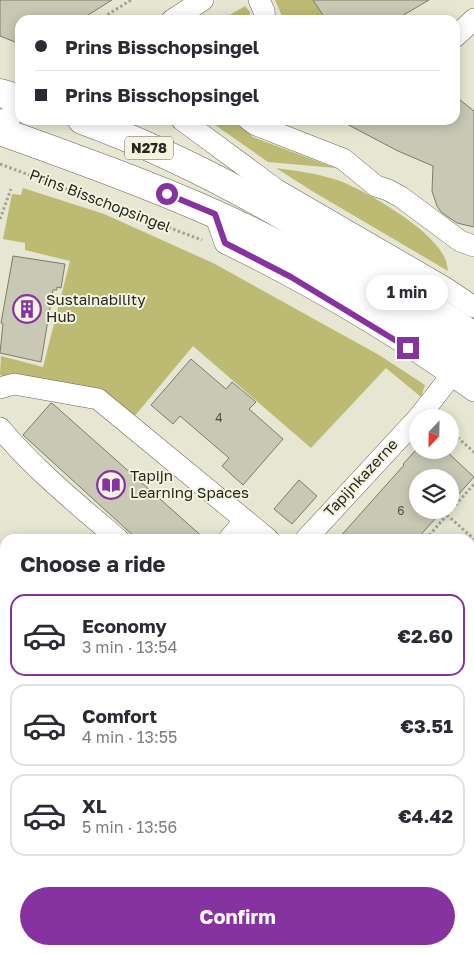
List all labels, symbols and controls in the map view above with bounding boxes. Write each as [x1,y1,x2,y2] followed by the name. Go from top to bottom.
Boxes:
[65,35,259,58] text: Prins Bisschopsingel
[65,83,259,106] text: Prins Bisschopsingel
[125,136,173,160] road number: N278
[27,165,174,235] street label: Prins Bisschopsingel
[156,183,178,205] route start
[367,276,449,310] callout: 1 min
[387,282,427,302] text: 1 min
[46,290,146,325] place label: Sustainability Hub
[12,294,42,324] building icon: Sustainability Hub
[397,337,419,359] route end
[409,409,459,459] north arrow
[409,409,459,519] map controls
[215,410,223,425] house number: 4
[320,434,401,520] street label: Tapijnkazerne
[130,466,249,501] place label: Tapijn Learning Spaces
[409,469,459,519] button: layers
[96,470,126,500] library icon: Tapijn Learning Spaces
[397,503,405,518] house number: 6
[20,550,166,577] text: Choose a ride
[22,613,67,658] icon: car
[82,614,167,637] text: Economy
[398,624,453,647] text: €2.60
[82,637,177,657] text: 3 min · 13:54
[22,703,67,748] icon: car
[82,704,157,727] text: Comfort
[401,714,453,737] text: €3.51
[82,727,177,747] text: 4 min · 13:55
[22,793,67,838] icon: car
[82,794,107,817] text: XL
[398,804,453,827] text: €4.42
[82,817,177,837] text: 5 min · 13:56
[20,887,455,945] button: Confirm

